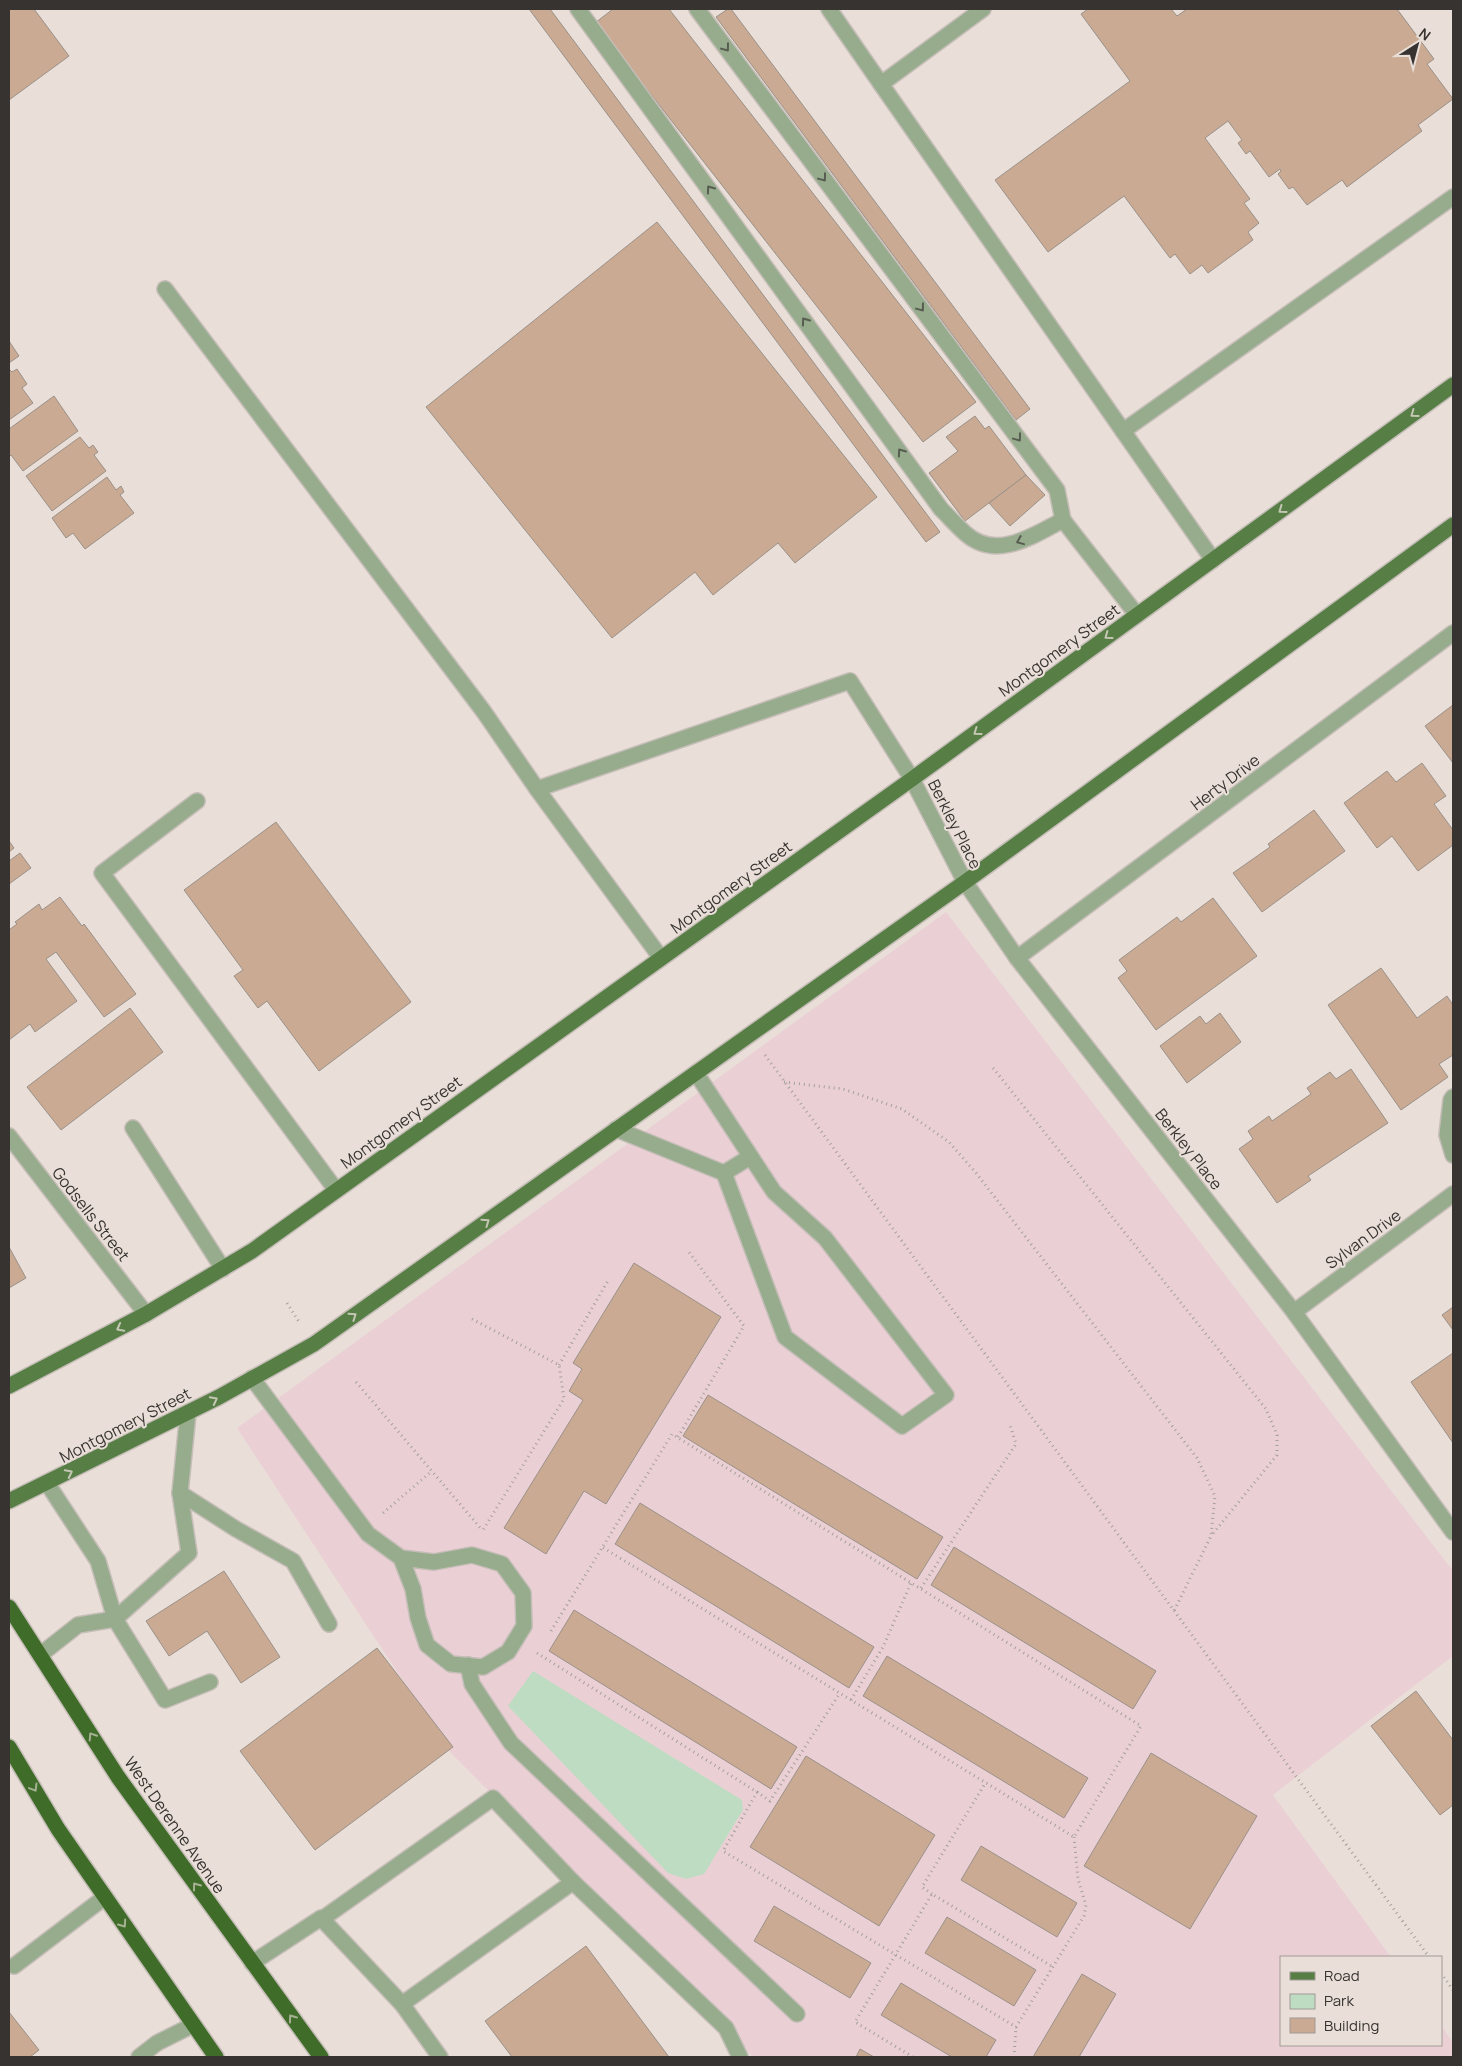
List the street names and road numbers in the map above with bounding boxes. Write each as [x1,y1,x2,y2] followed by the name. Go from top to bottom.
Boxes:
[994,599,1124,701] street label: Montgomery Street
[1186,749,1264,815] street label: Herty Drive
[923,775,987,873] street label: Berkley Place
[666,836,796,938] street label: Montgomery Street
[336,1071,466,1173] street label: Montgomery Street
[1150,1104,1228,1194] street label: Berkley Place
[47,1162,135,1266] street label: Godsells Street
[1321,1204,1405,1274] street label: Sylvan Drive
[55,1382,195,1468] street label: Montgomery Street
[119,1752,231,1898] street label: West Derenne Avenue

